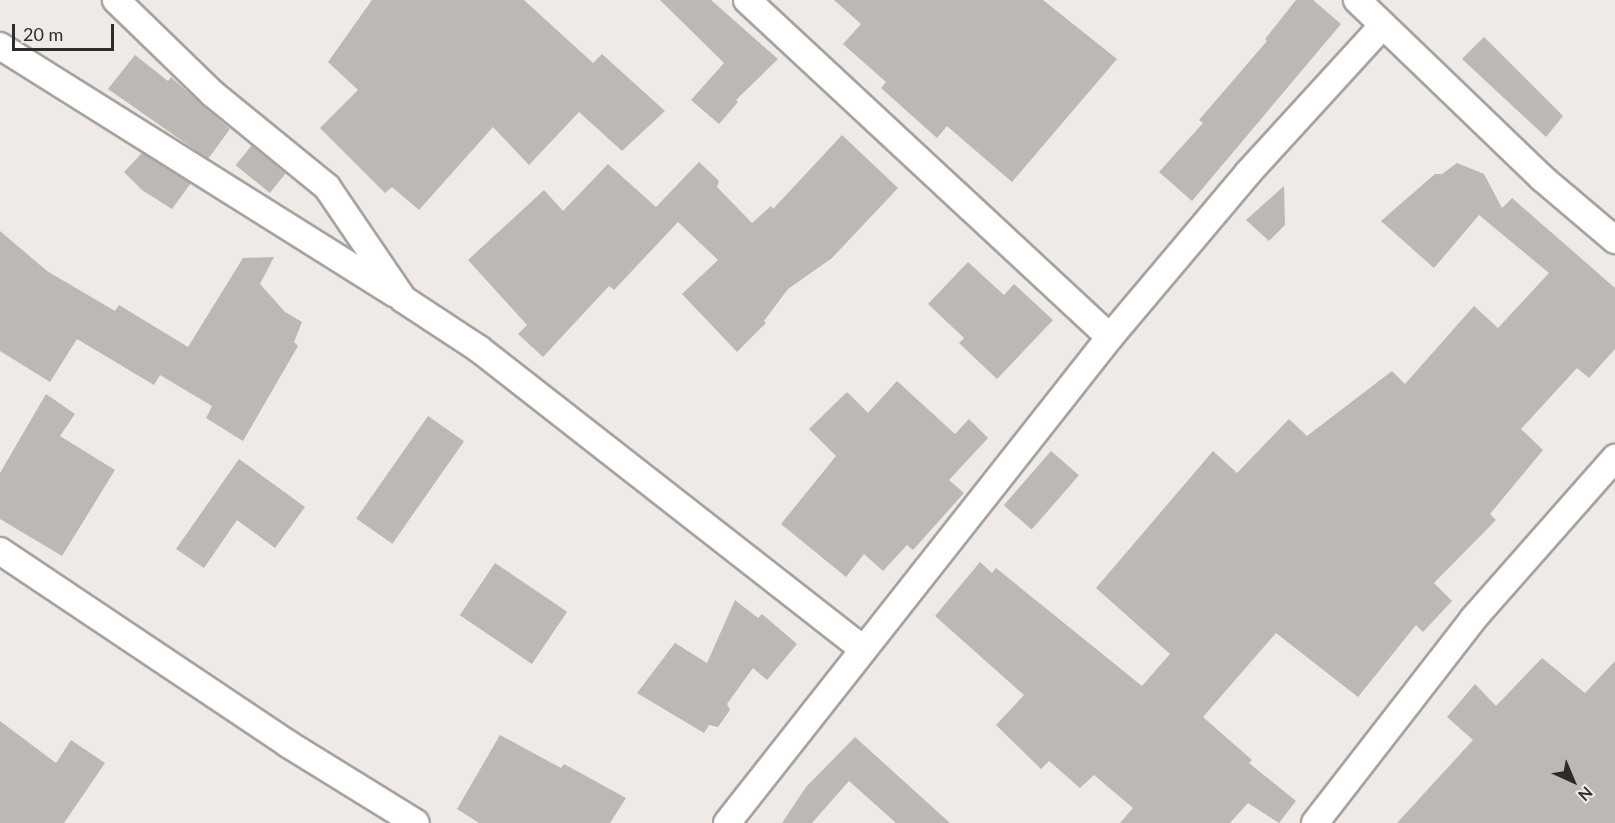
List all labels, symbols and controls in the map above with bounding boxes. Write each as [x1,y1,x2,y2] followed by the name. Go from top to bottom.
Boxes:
[15,12,117,50] scale bar
[23,23,63,45] text: 20 m
[1543,751,1603,811] north arrow
[1575,783,1597,805] text: N

